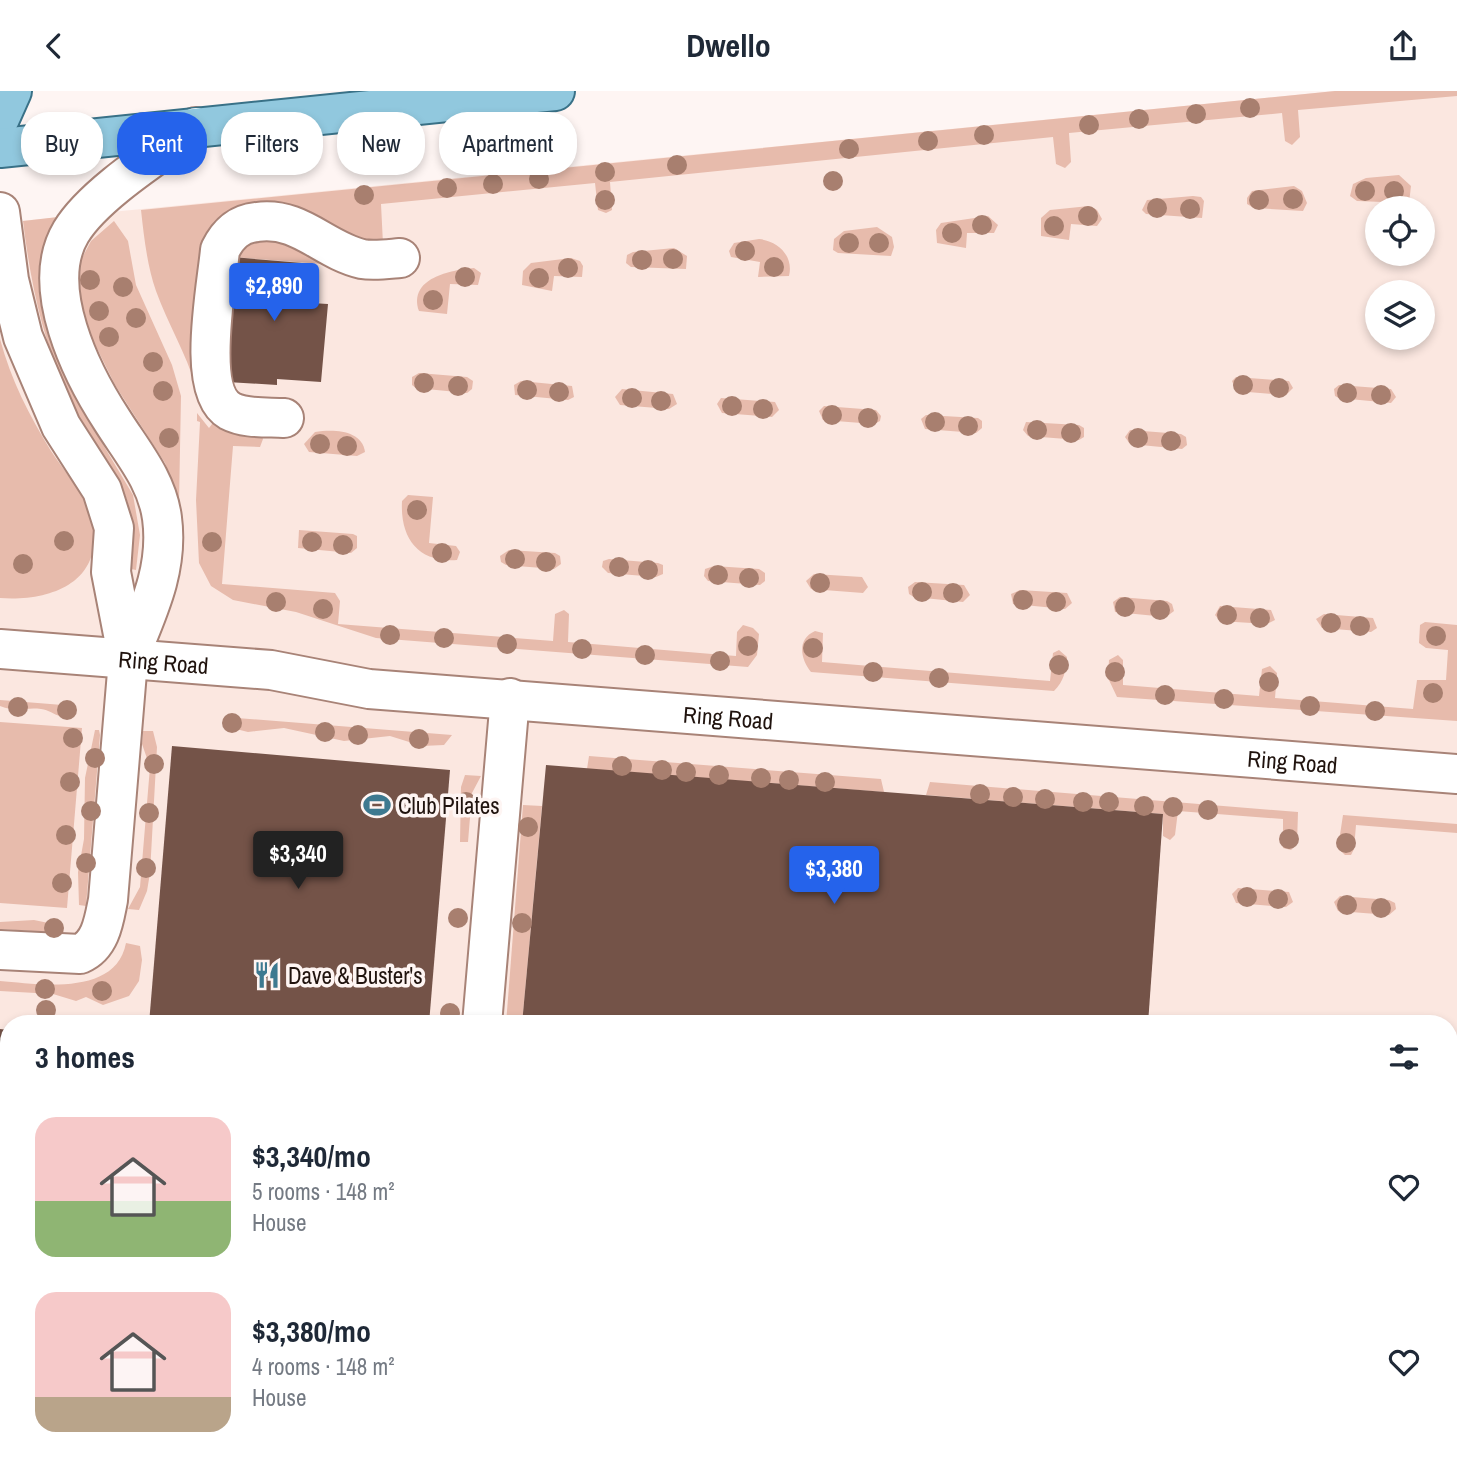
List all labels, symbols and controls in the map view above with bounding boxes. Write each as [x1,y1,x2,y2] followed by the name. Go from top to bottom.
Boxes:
[686,24,771,67] text: Dwello
[35,27,73,65] icon: back
[1384,27,1422,65] icon: share
[21,112,103,175] chip: Buy
[117,112,207,175] chip: Rent
[221,112,323,175] chip: Filters
[337,112,425,175] chip: New
[439,112,577,175] chip: Apartment
[1365,196,1435,350] map controls
[1365,196,1435,266] button: locate
[217,264,331,323] pin: $2,890
[245,270,303,301] text: $2,890
[1365,280,1435,350] button: layers
[117,643,210,681] street label: Ring Road
[682,698,774,736] street label: Ring Road
[1246,742,1339,780] street label: Ring Road
[362,790,392,820] sports icon: Club Pilates
[398,790,500,821] place label: Club Pilates
[241,831,355,891] pin: $3,340
[269,838,327,869] text: $3,340
[777,847,891,906] pin: $3,380
[805,853,863,884] text: $3,380
[252,960,282,990] restaurant icon: Dave & Buster's
[288,960,423,991] place label: Dave & Buster's
[35,1037,135,1077] text: 3 homes
[1385,1038,1423,1076] icon: filters
[252,1136,371,1176] text: $3,340/mo
[91,1145,175,1229] icon: home
[1385,1168,1423,1206] icon: heart
[252,1176,395,1207] text: 5 rooms · 148 m²
[252,1207,307,1238] text: House
[252,1311,371,1351] text: $3,380/mo
[91,1320,175,1404] icon: home
[1385,1343,1423,1381] icon: heart
[252,1351,395,1382] text: 4 rooms · 148 m²
[252,1382,307,1413] text: House

